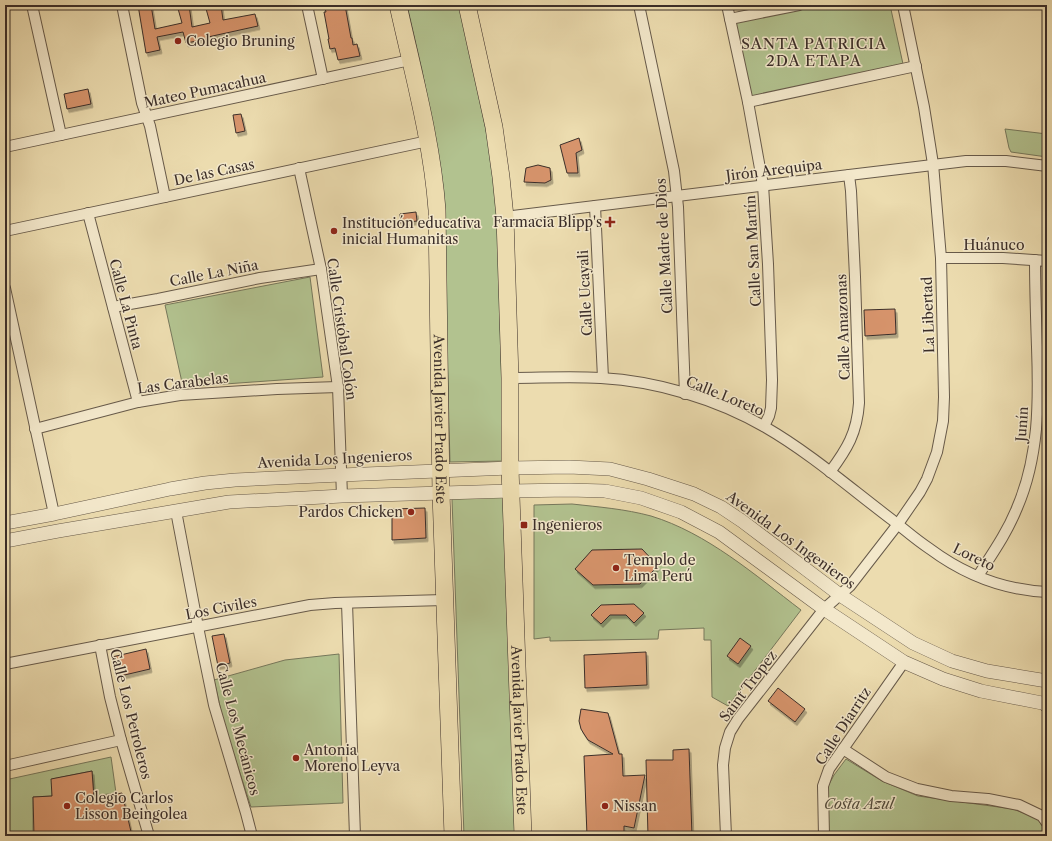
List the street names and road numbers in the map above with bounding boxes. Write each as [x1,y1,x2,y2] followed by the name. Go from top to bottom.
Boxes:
[142,68,268,112] street label: Mateo Pumacahua
[172,155,256,189] street label: De las Casas
[723,155,824,185] street label: Jirón Arequipa
[651,178,677,314] street label: Calle Madre de Dios
[741,195,765,307] street label: Calle San Martín
[963,236,1025,254] street label: Huánuco
[574,250,596,336] street label: Calle Ucayali
[168,255,260,290] street label: Calle La Niña
[105,257,147,352] street label: Calle La Pinta
[323,257,361,401] street label: Calle Cristóbal Colón
[832,274,854,380] street label: Calle Amazonas
[918,276,938,354] street label: La Libertad
[430,333,450,504] street label: Avenida Javier Prado Este
[136,368,230,398] street label: Las Carabelas
[683,372,767,420] street label: Calle Loreto
[1012,406,1032,444] street label: Junín
[256,446,413,472] street label: Avenida Los Ingenieros
[722,487,859,593] street label: Avenida Los Ingenieros
[950,539,998,575] street label: Loreto
[184,592,258,624] street label: Los Civiles
[507,644,531,815] street label: Avenida Javier Prado Este
[106,647,156,781] street label: Calle Los Petroleros
[715,647,781,725] street label: Saint Tropez
[212,660,264,798] street label: Calle Los Mecánicos
[811,684,875,768] street label: Calle Diarritz

